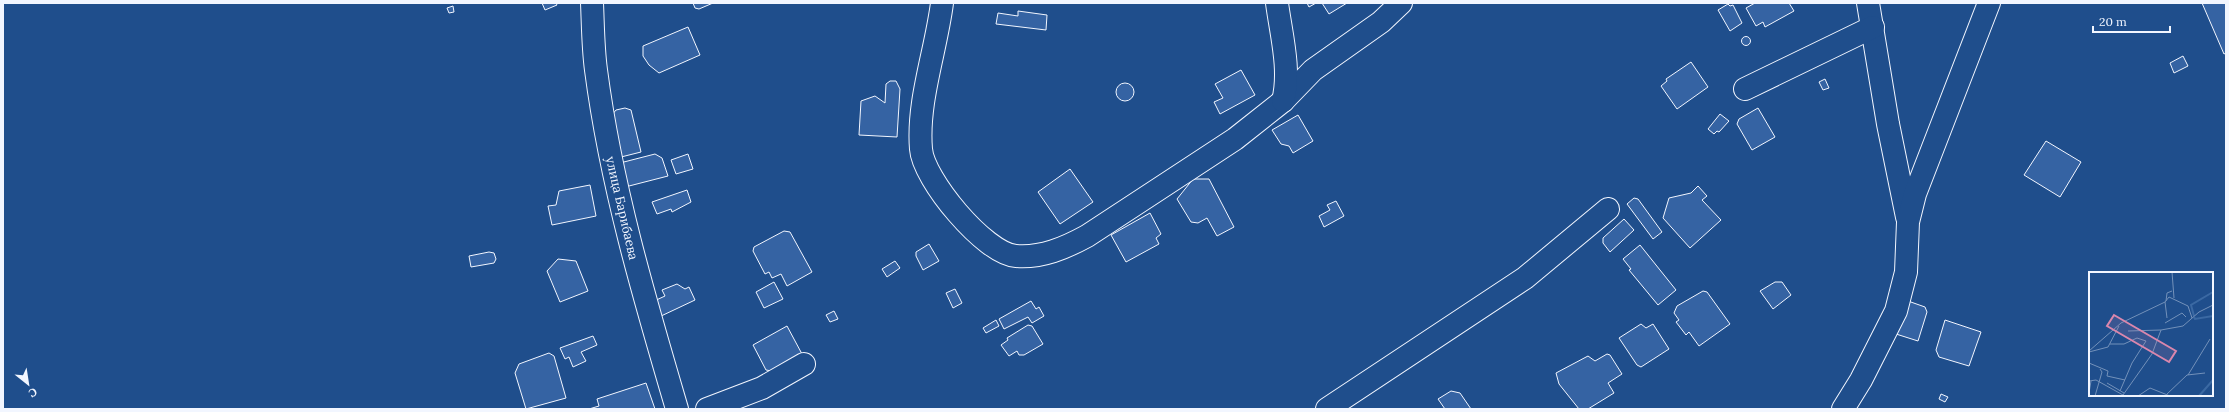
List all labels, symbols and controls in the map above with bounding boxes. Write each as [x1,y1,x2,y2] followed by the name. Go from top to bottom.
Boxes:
[2093,8,2170,34] scale bar
[2099,14,2127,29] text: 20 m
[602,155,642,262] street label: улица Барибаева
[2089,272,2213,396] inset map
[8,364,48,404] north arrow
[26,385,40,401] text: С

